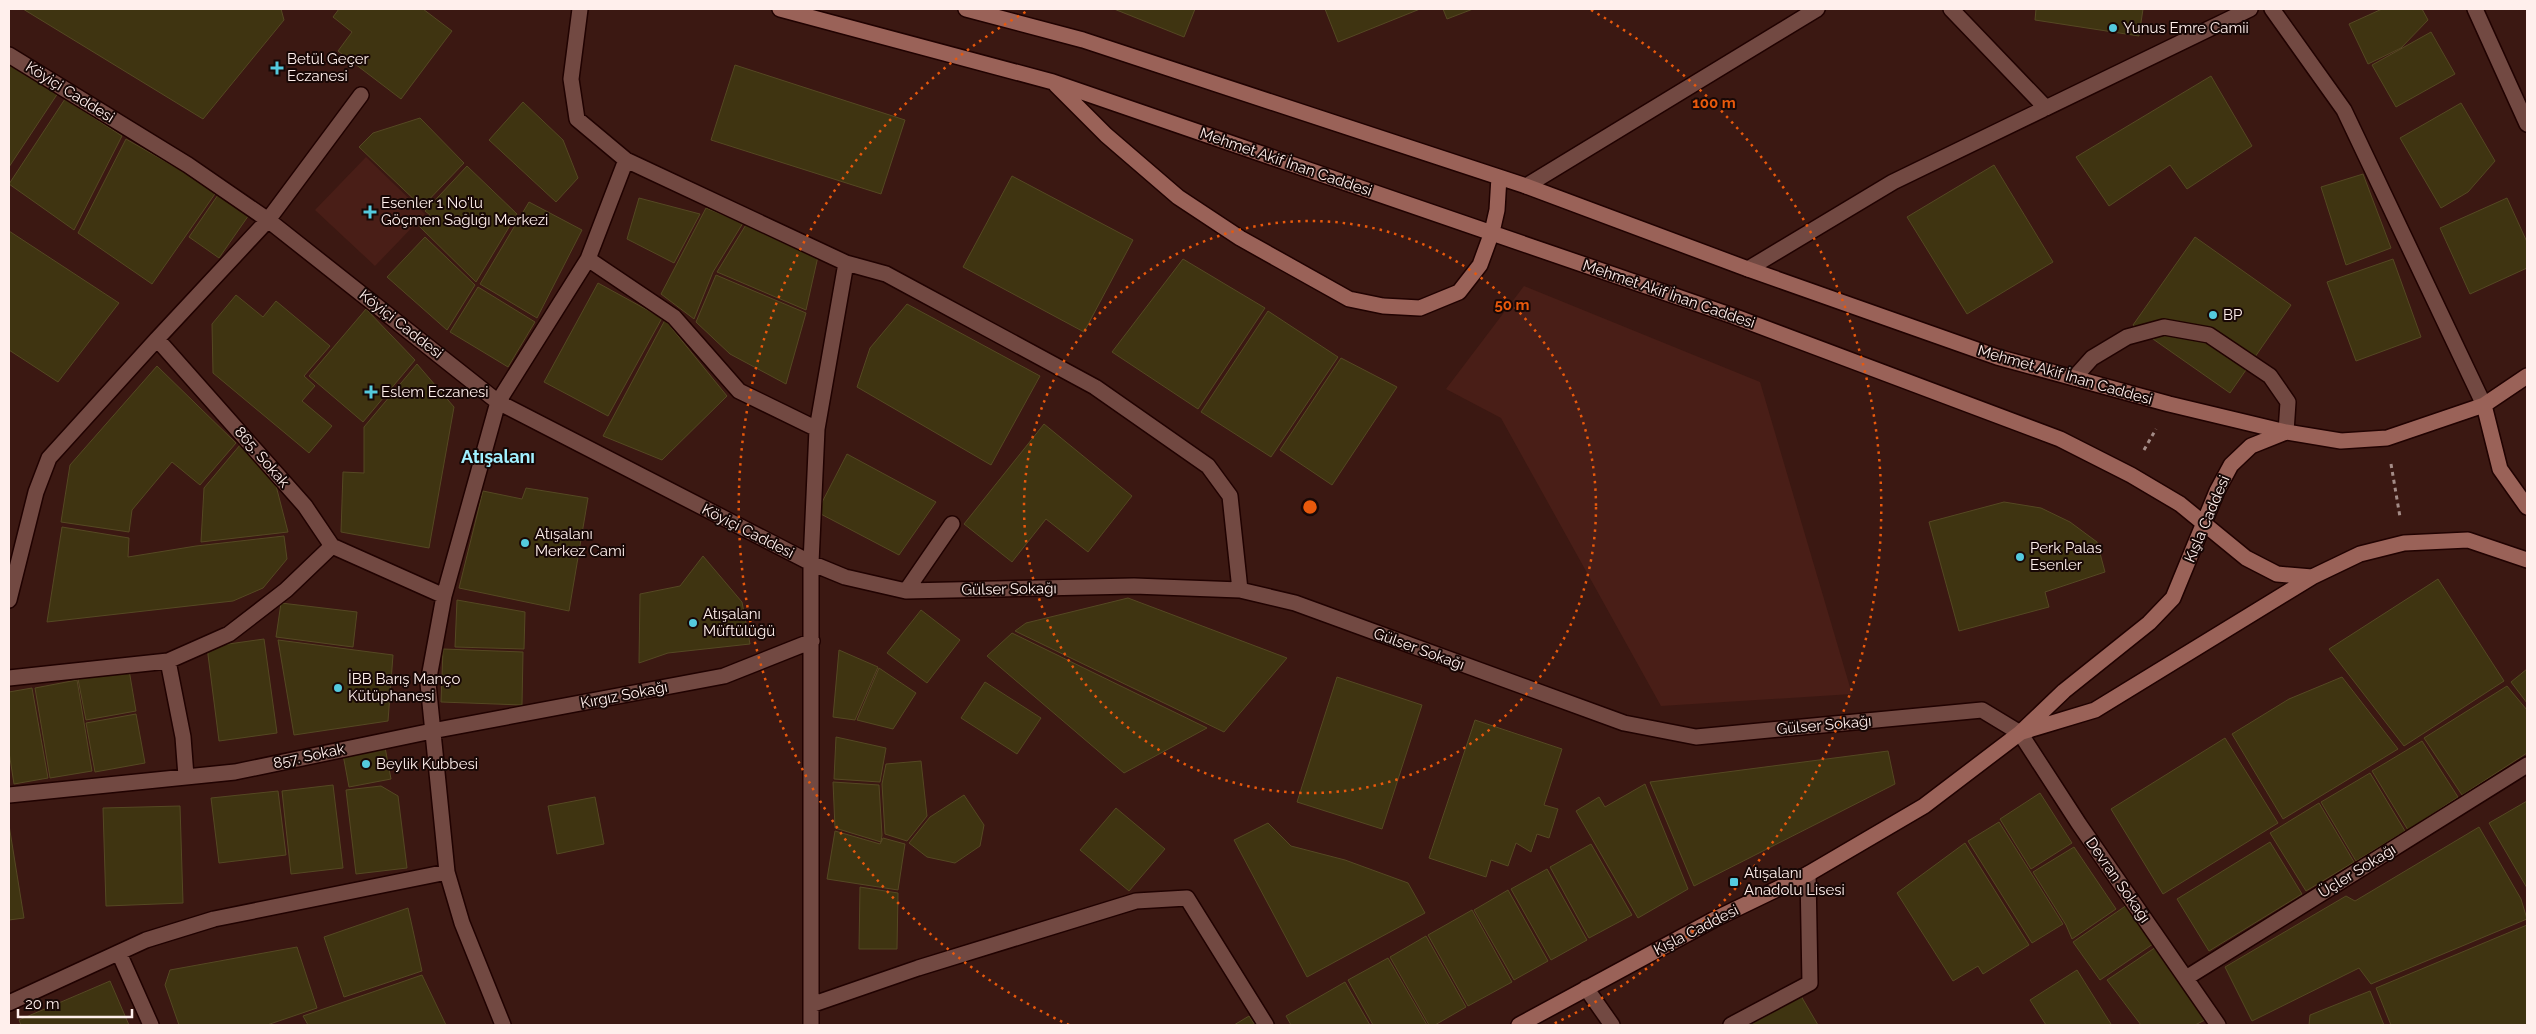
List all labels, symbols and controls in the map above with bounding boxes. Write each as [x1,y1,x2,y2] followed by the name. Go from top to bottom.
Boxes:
[2123,19,2249,37] place label: Yunus Emre Camii
[2107,22,2119,34] marker: Yunus Emre Camii
[287,50,370,85] place label: Betül Geçer Eczanesi
[22,58,118,126] street label: Köyiçi Caddesi
[271,62,283,74] marker: Betül Geçer Eczanesi
[1692,94,1736,112] text: 100 m
[1198,123,1375,200] street label: Mehmet Akif İnan Caddesi
[381,194,548,229] place label: Esenler 1 No'lu Göçmen Sağlığı Merkezi
[363,205,377,219] marker: Esenler 1 No'lu Göçmen Sağlığı Merkezi
[1581,255,1758,332] street label: Mehmet Akif İnan Caddesi
[356,286,446,362] street label: Köyiçi Caddesi
[1494,296,1530,314] text: 50 m
[2223,306,2242,324] place label: BP
[2207,309,2219,321] marker: BP
[1976,340,2155,409] street label: Mehmet Akif İnan Caddesi
[381,383,489,401] place label: Eslem Eczanesi
[365,386,377,398] marker: Eslem Eczanesi
[231,423,293,491] street label: 865. Sokak
[461,446,535,467] district label: Atışalanı
[2181,473,2233,565] street label: Kışla Caddesi
[1301,498,1319,516] centre of rings
[699,500,797,562] street label: Köyiçi Caddesi
[535,525,625,560] place label: Atışalanı Merkez Cami
[519,537,531,549] marker: Atışalanı Merkez Cami
[2030,539,2102,574] place label: Perk Palas Esenler
[2014,551,2026,563] marker: Perk Palas Esenler
[961,579,1057,599] street label: Gülser Sokağı
[703,605,775,640] place label: Atışalanı Müftülüğü
[687,617,699,629] marker: Atışalanı Müftülüğü
[1371,624,1467,674] street label: Gülser Sokağı
[348,669,460,705] place label: İBB Barış Manço Kütüphanesi
[579,678,669,712] street label: Kırgız Sokağı
[332,682,344,694] marker: İBB Barış Manço Kütüphanesi
[1776,712,1872,738] street label: Gülser Sokağı
[272,740,347,772] street label: 857. Sokak
[376,755,478,773] place label: Beylik Kubbesi
[360,758,372,770] marker: Beylik Kubbesi
[2082,834,2154,926] street label: Devran Sokağı
[2315,839,2399,902] street label: Üçler Sokağı
[1744,864,1845,899] place label: Atışalanı Anadolu Lisesi
[1728,876,1740,888] marker: Atışalanı Anadolu Lisesi
[1651,901,1741,959] street label: Kışla Caddesi
[18,986,131,1018] scale bar
[25,995,60,1013] text: 20 m

